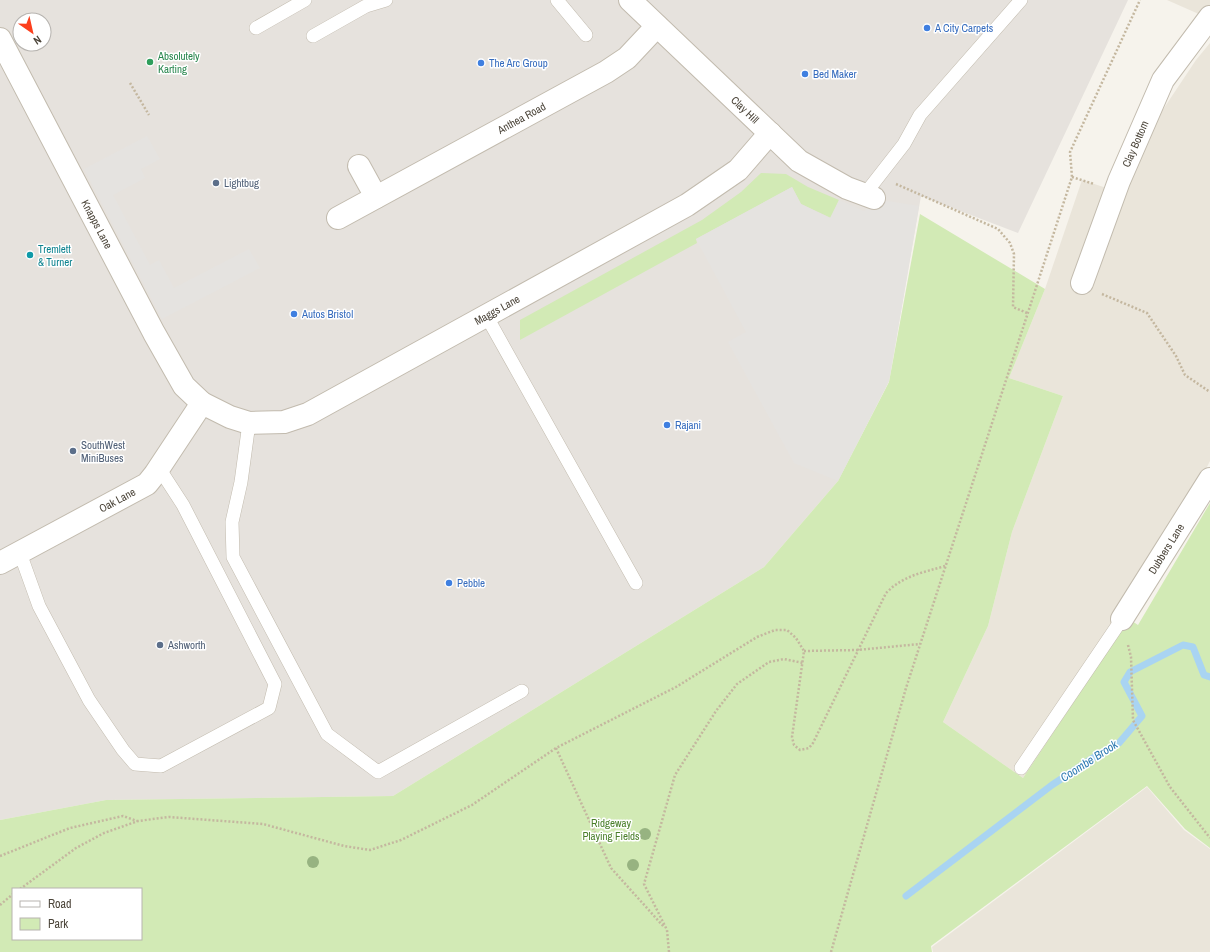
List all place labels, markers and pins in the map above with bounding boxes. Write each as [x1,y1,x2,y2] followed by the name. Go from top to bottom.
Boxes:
[934,21,994,35] place label: A City Carpets
[922,23,932,33] marker: A City Carpets
[157,49,200,76] place label: Absolutely Karting
[489,56,548,70] place label: The Arc Group
[145,57,155,67] marker: Absolutely Karting
[476,58,486,68] marker: The Arc Group
[813,67,857,81] place label: Bed Maker
[800,69,810,79] marker: Bed Maker
[224,176,259,190] place label: Lightbug
[211,178,221,188] marker: Lightbug
[38,242,72,269] place label: Tremlett & Turner
[25,250,35,260] marker: Tremlett & Turner
[301,307,353,321] place label: Autos Bristol
[289,309,299,319] marker: Autos Bristol
[675,418,701,432] place label: Rajani
[662,420,672,430] marker: Rajani
[81,438,125,465] place label: SouthWest MiniBuses
[68,446,78,456] marker: SouthWest MiniBuses
[457,576,485,590] place label: Pebble
[444,578,454,588] marker: Pebble
[167,638,206,652] place label: Ashworth
[155,640,165,650] marker: Ashworth

